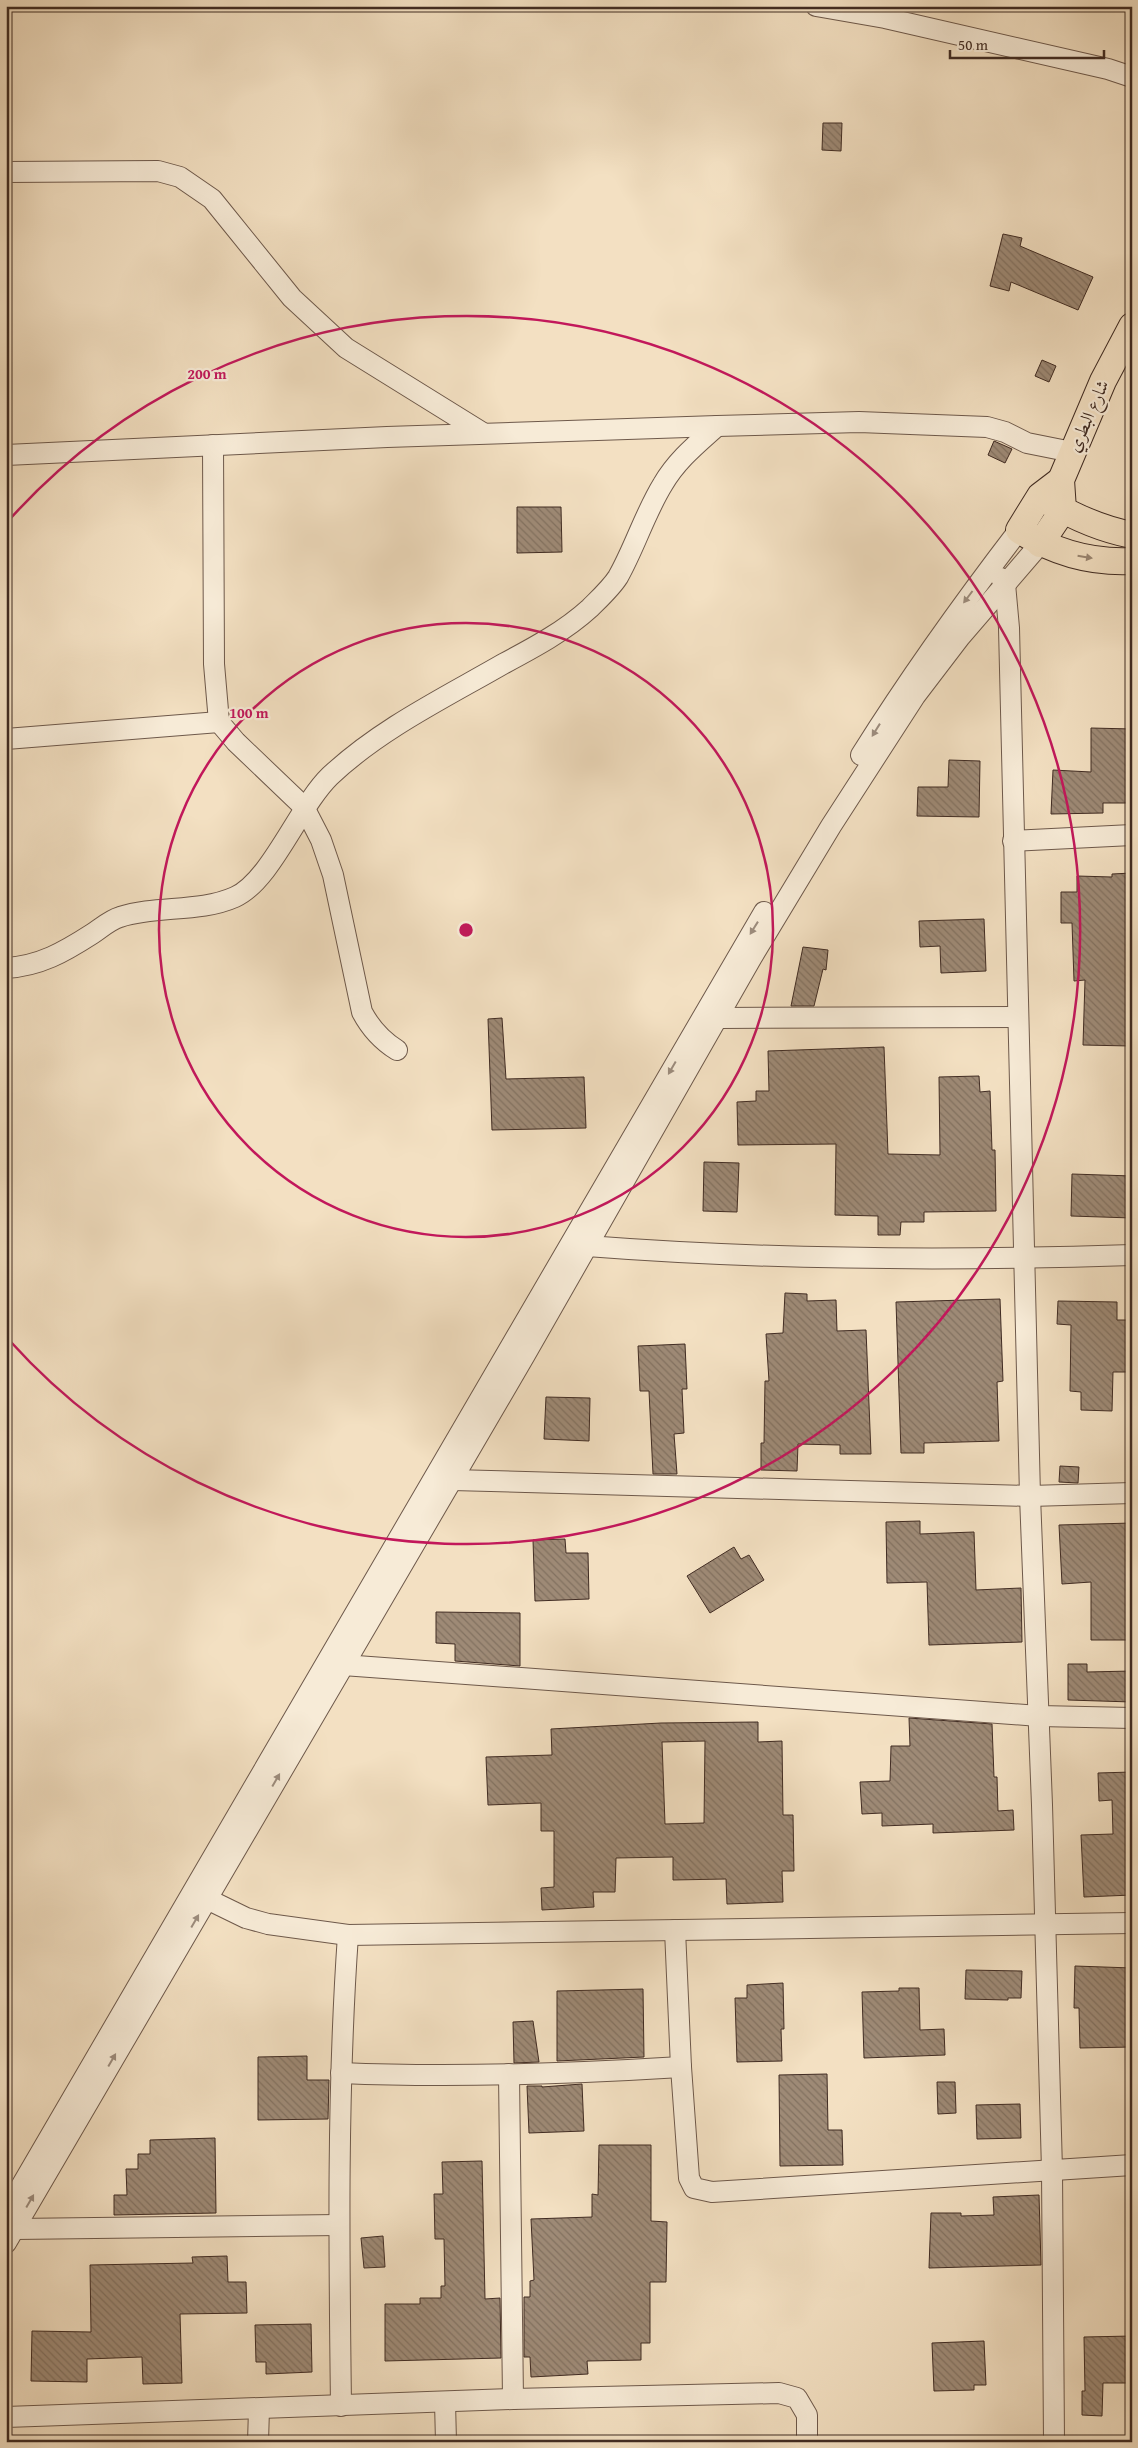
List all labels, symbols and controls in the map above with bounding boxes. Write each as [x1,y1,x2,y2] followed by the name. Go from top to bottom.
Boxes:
[950,28,1104,60] scale bar
[958,34,989,55] text: 50 m
[187,363,227,384] text: 200 m
[1060,375,1117,457] street label: شارع البطري
[1078,554,1094,562] one-way arrow
[963,590,974,603] one-way arrow
[229,702,269,723] text: 100 m
[871,724,881,737] one-way arrow
[457,921,475,939] centre of rings
[749,921,758,934] one-way arrow
[668,1061,676,1076] one-way arrow
[272,1773,281,1787] one-way arrow
[190,1914,199,1927] one-way arrow
[108,2053,116,2068] one-way arrow
[26,2194,35,2208] one-way arrow

